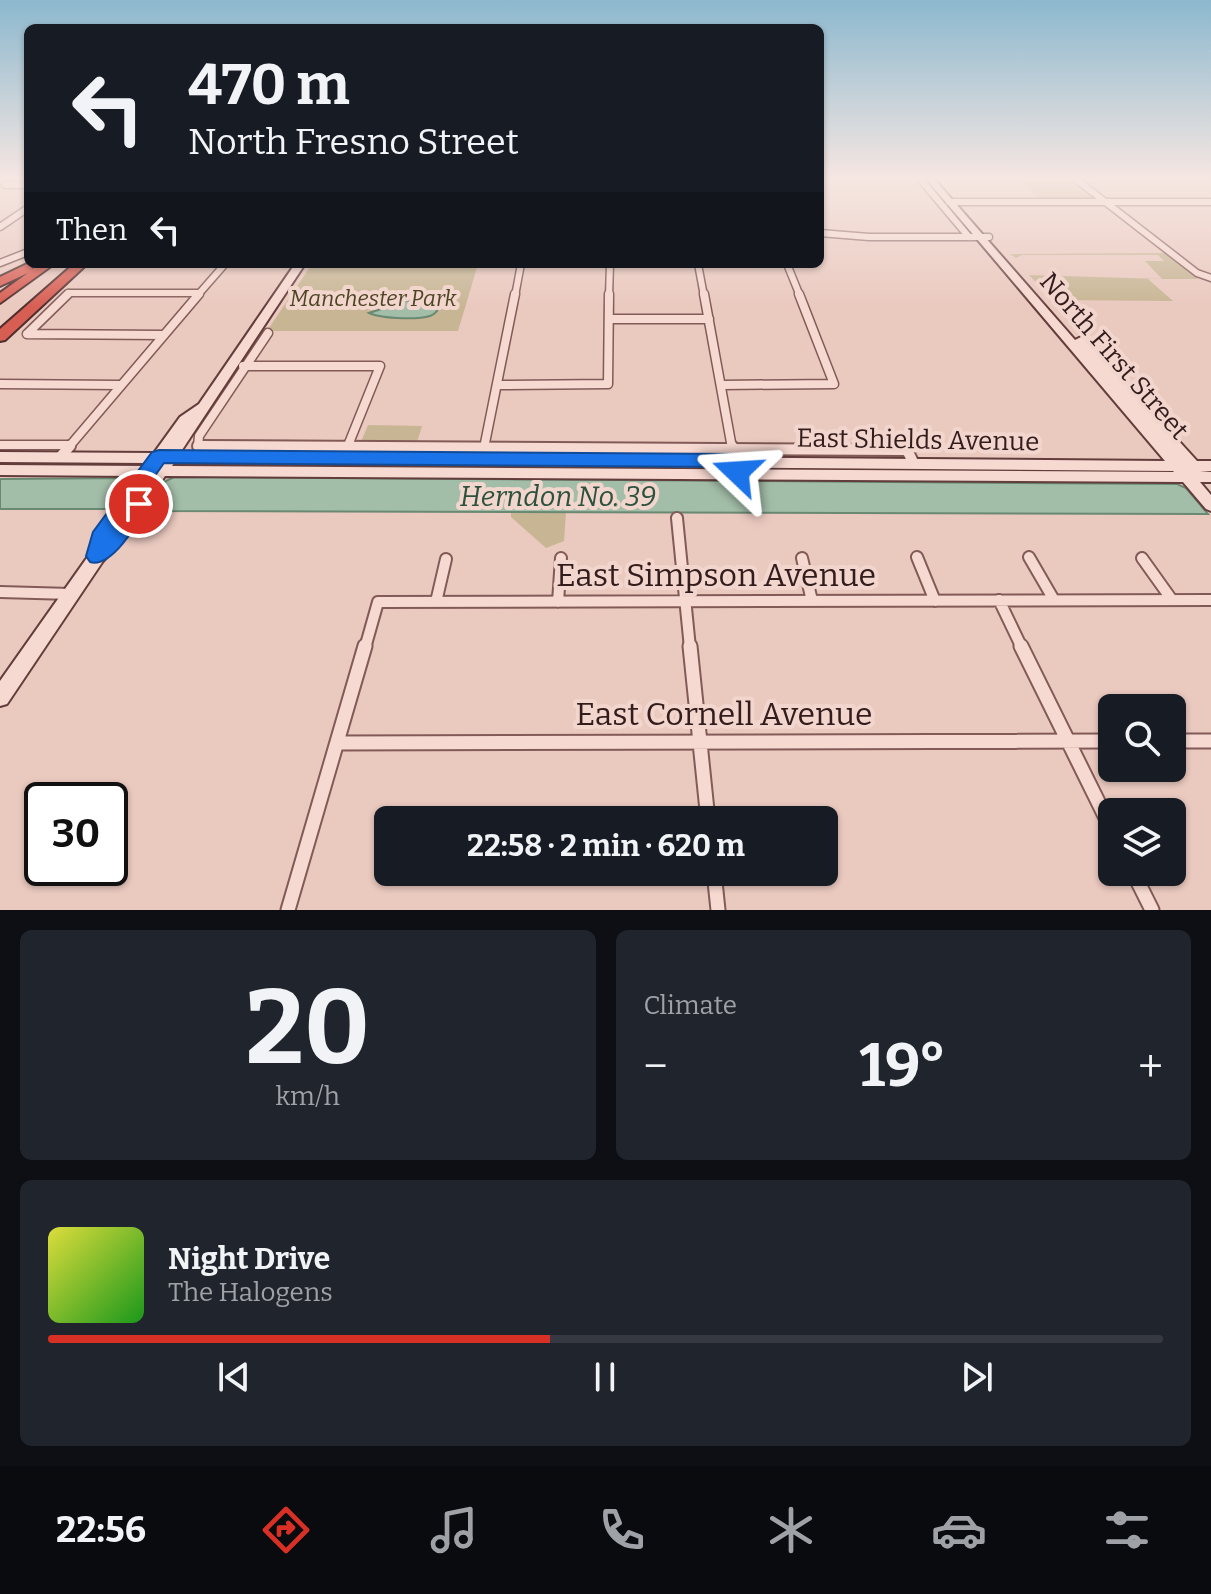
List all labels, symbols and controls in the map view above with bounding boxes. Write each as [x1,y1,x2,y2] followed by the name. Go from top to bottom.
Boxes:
[188,52,350,119] text: 470 m
[56,56,160,160] icon: left
[188,120,519,164] text: North Fresno Street
[143,208,187,252] icon: left
[56,212,127,248] text: Then
[1033,266,1195,446] street label: North First Street
[289,285,458,312] park label: Manchester Park
[796,422,1040,458] street label: East Shields Avenue
[695,430,779,514] position arrow
[105,470,173,538] pin
[460,480,656,513] water label: Herndon No. 39
[117,482,161,526] icon: arrive
[556,556,876,594] street label: East Simpson Avenue
[1098,694,1186,886] map controls
[1098,694,1186,782] button: search
[575,695,873,733] street label: East Cornell Avenue
[24,782,128,886] speed limit sign: 30
[1098,798,1186,886] button: layers
[467,828,745,864] text: 22:58 · 2 min · 620 m
[245,966,370,1091] text: 20
[644,990,737,1021] text: Climate
[859,1030,946,1102] text: 19°
[644,1040,668,1093] text: −
[1138,1040,1163,1093] text: +
[276,1081,340,1112] text: km/h
[168,1241,330,1277] text: Night Drive
[168,1277,333,1308] text: The Halogens
[212,1355,256,1399] icon: previous
[583,1355,627,1399] icon: pause
[955,1355,999,1399] icon: next
[258,1502,314,1558] icon: directions
[426,1502,482,1558] icon: music
[594,1502,650,1558] icon: phone
[763,1502,819,1558] icon: climate
[931,1502,987,1558] icon: car
[1099,1502,1155,1558] icon: filters
[56,1508,146,1552] text: 22:56

